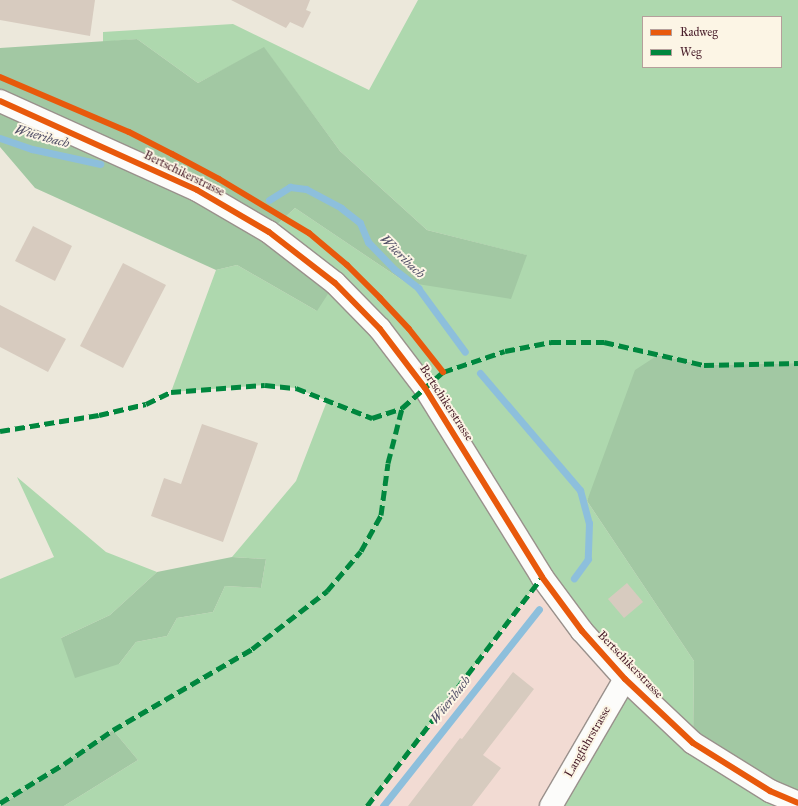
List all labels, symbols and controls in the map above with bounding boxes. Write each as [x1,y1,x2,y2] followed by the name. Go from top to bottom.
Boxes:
[642,16,782,68] legend
[680,25,718,39] text: Radweg
[680,45,702,59] text: Weg
[13,122,71,152] water label: Wüeribach
[141,148,227,200] street label: Bertschikerstrasse
[376,232,428,282] water label: Wüeribach
[416,362,476,444] street label: Bertschikerstrasse
[594,628,666,702] street label: Bertschikerstrasse
[428,673,474,727] water label: Wüeribach
[562,704,614,780] street label: Langfuhrstrasse

